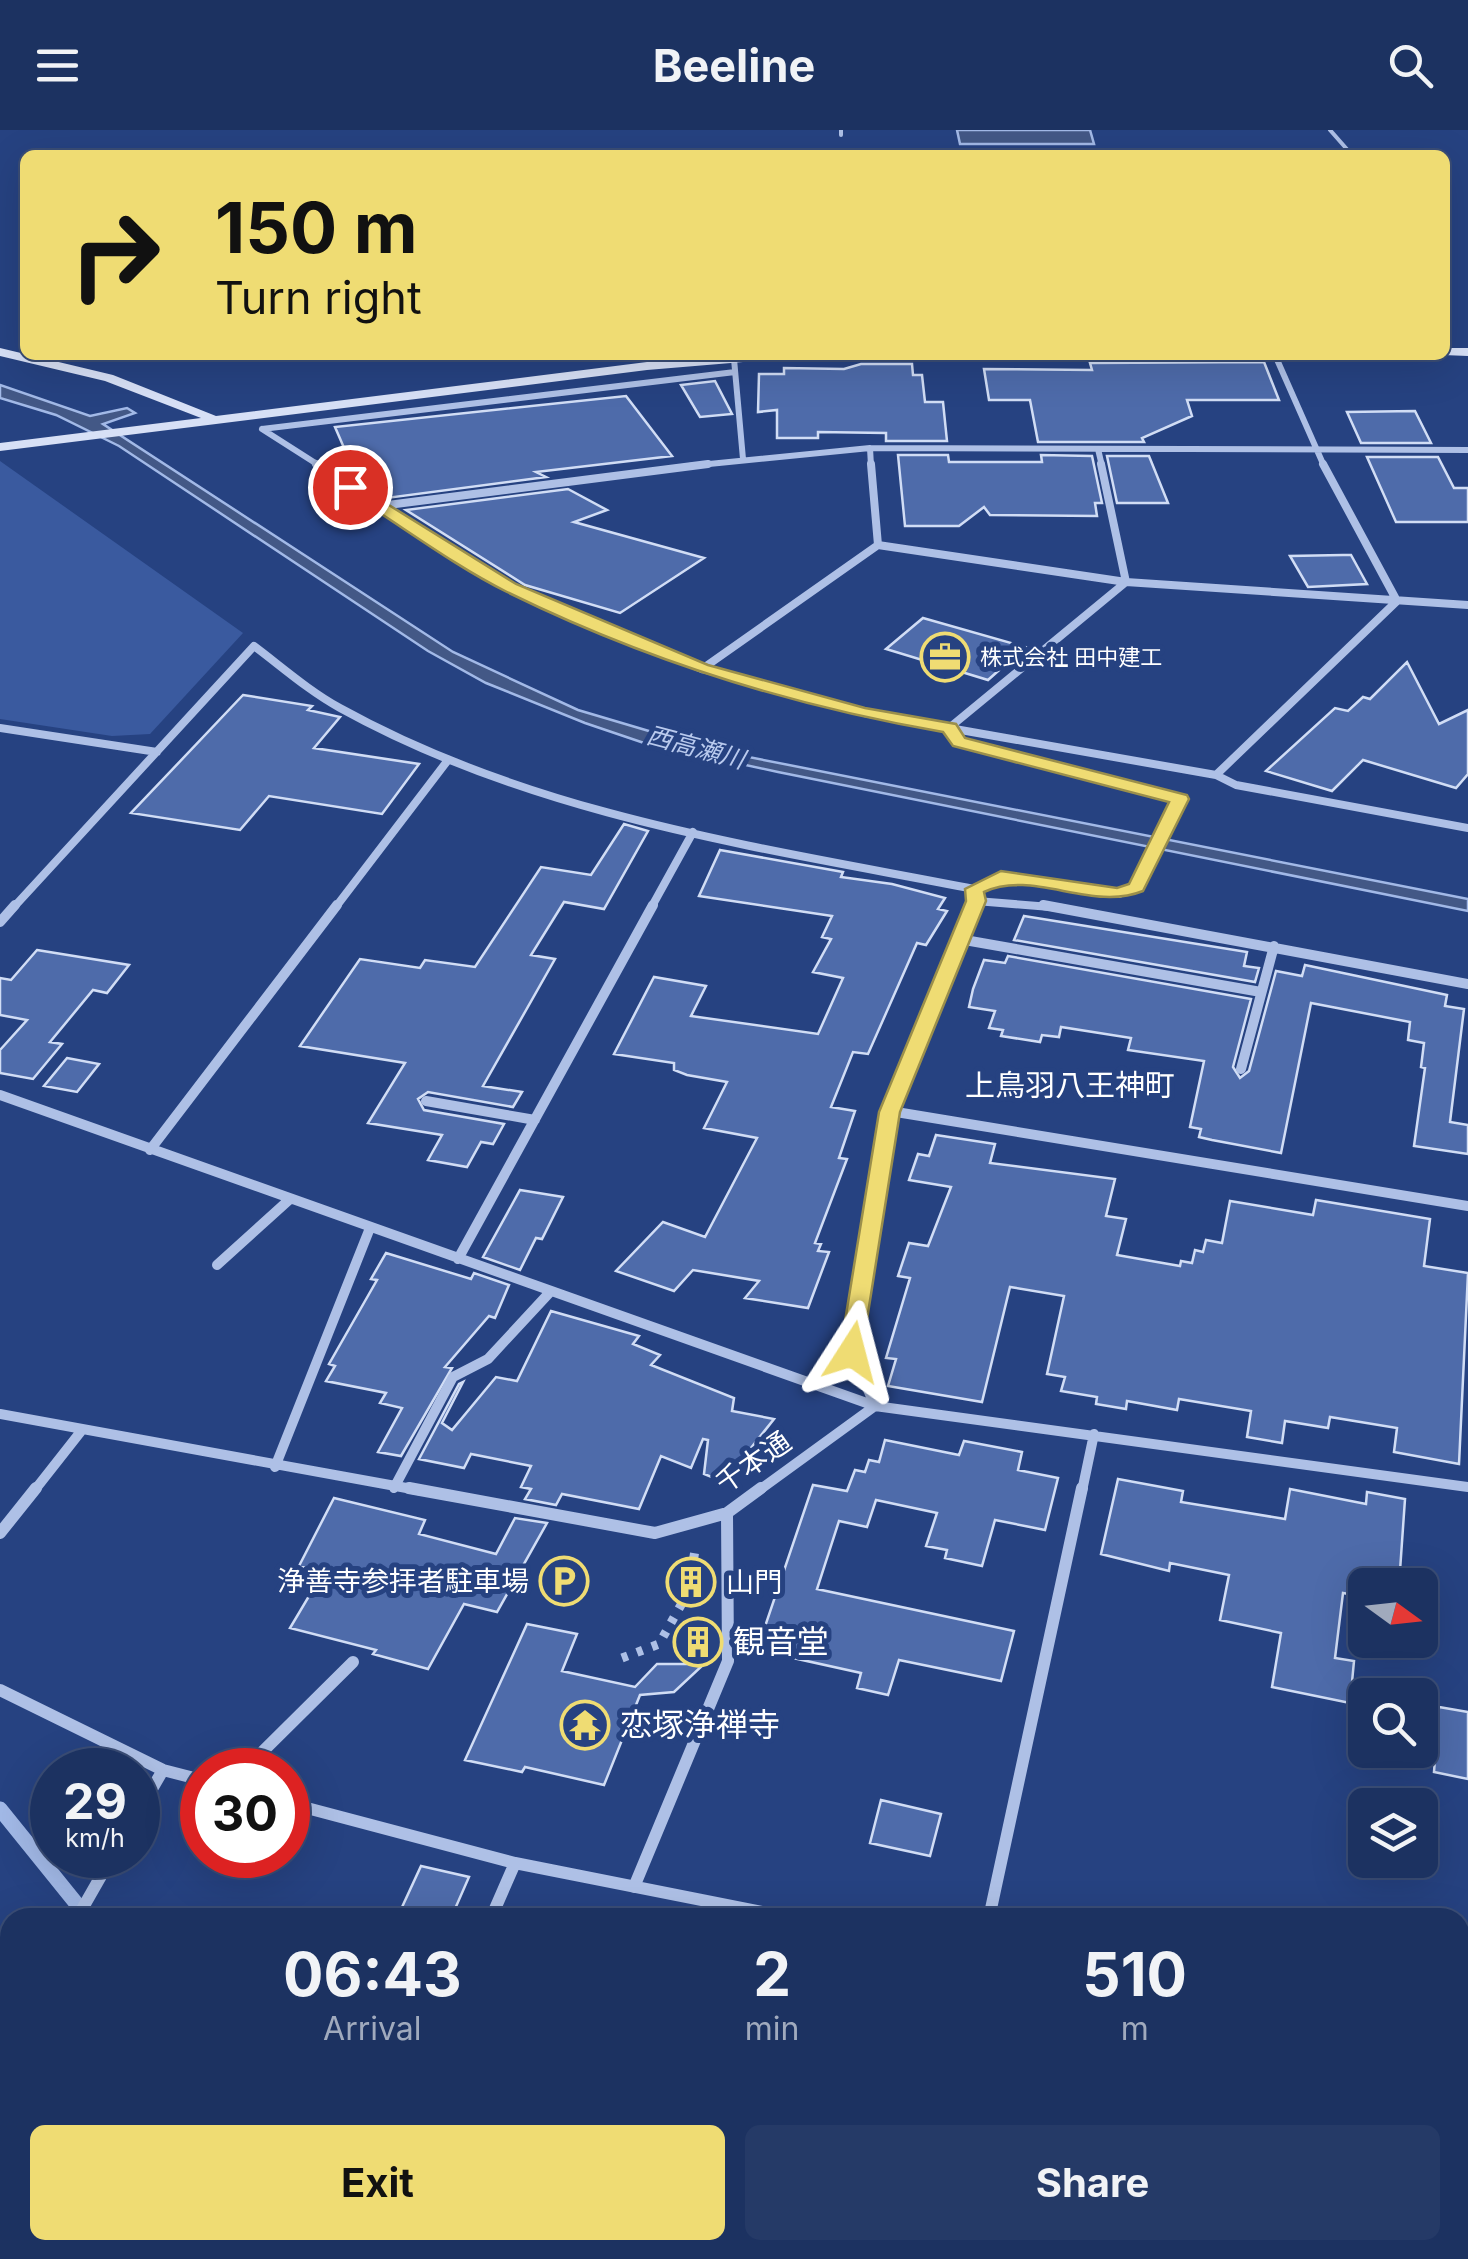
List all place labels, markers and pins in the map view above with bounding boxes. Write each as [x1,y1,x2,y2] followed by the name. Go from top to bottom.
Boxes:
[308,445,393,530] pin
[919,631,971,683] office icon: 株式会社 田中建工
[980,644,1162,670] place label: 株式会社 田中建工
[538,1555,590,1607] parking icon: 浄善寺参拝者駐車場
[665,1556,717,1608] building icon: 山門
[277,1564,529,1598] place label: 浄善寺参拝者駐車場
[726,1565,782,1599] place label: 山門
[672,1616,724,1668] building icon: 観音堂
[733,1622,829,1661] place label: 観音堂
[559,1699,611,1751] temple icon: 恋塚浄禅寺
[620,1705,780,1744] place label: 恋塚浄禅寺

